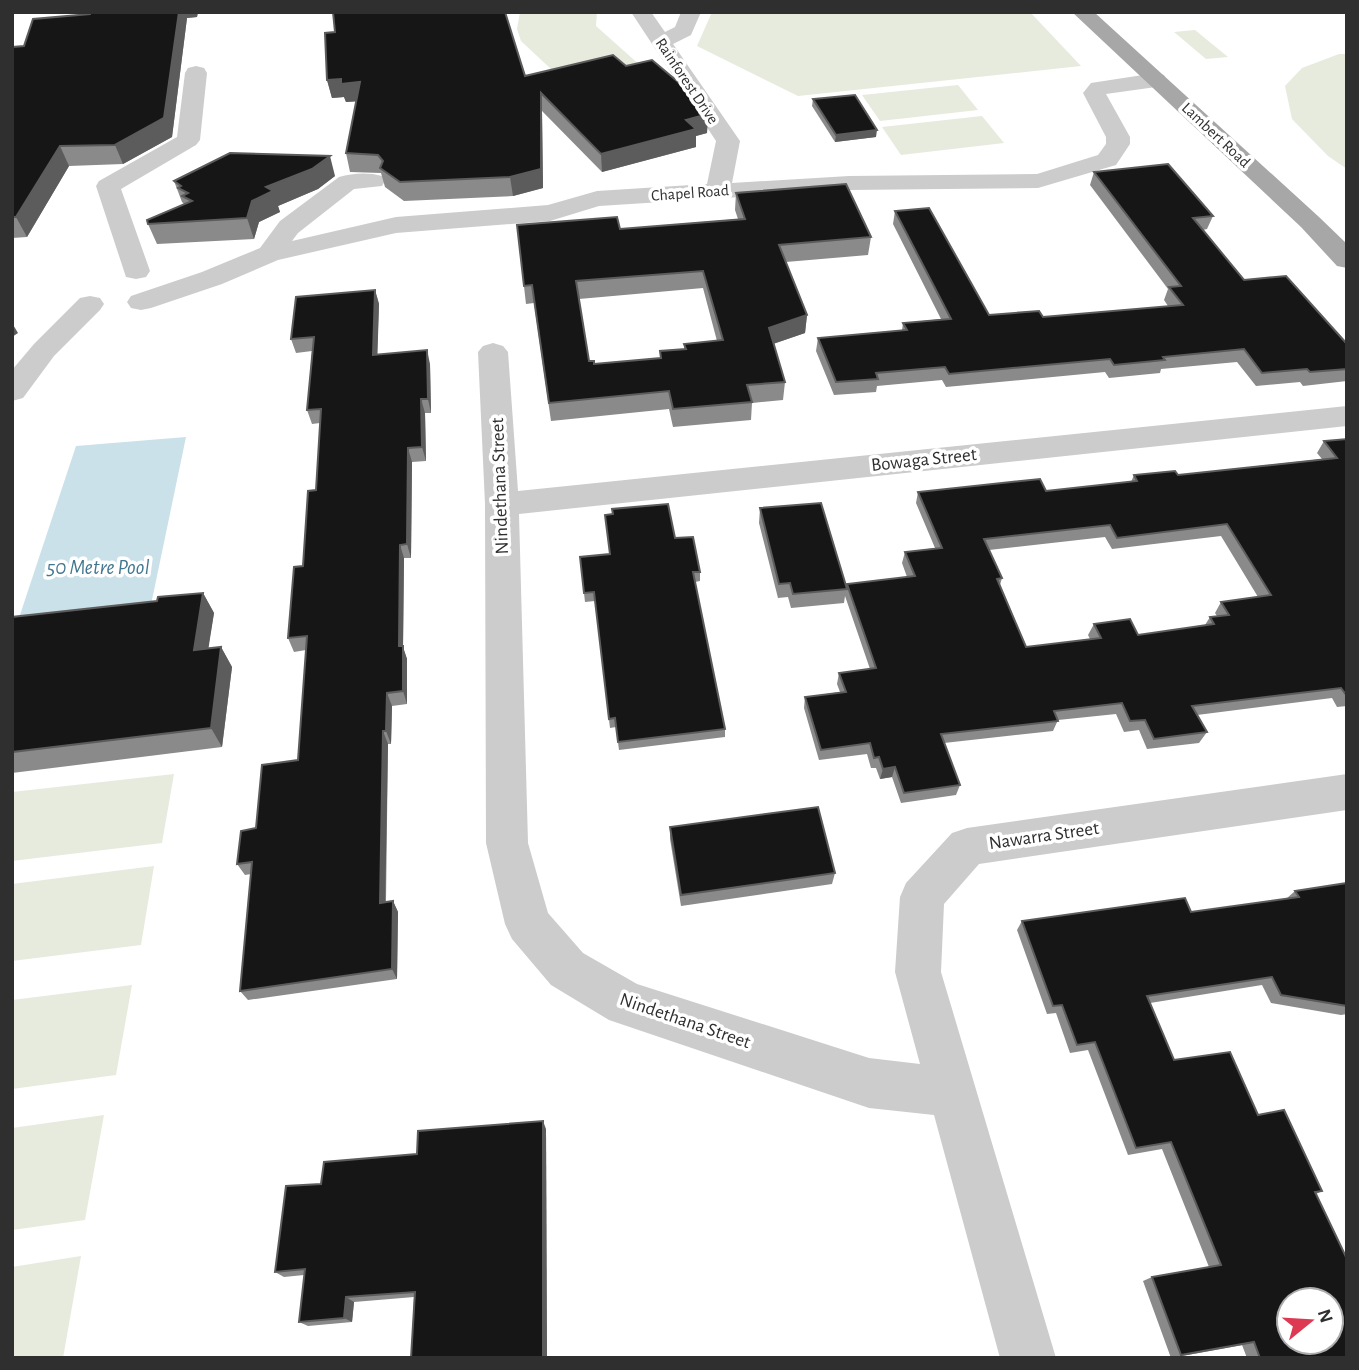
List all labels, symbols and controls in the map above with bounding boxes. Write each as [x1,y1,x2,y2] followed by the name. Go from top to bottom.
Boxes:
[653,35,721,127] street label: Rainforest Drive
[1179,99,1253,171] street label: Lambert Road
[651,182,729,204] street label: Chapel Road
[488,417,512,555] street label: Nindethana Street
[870,445,978,475] street label: Bowaga Street
[46,557,150,578] water label: 50 Metre Pool
[988,819,1100,853] street label: Nawarra Street
[617,990,753,1052] street label: Nindethana Street
[1275,1286,1345,1356] north arrow
[1314,1307,1336,1325] text: N

